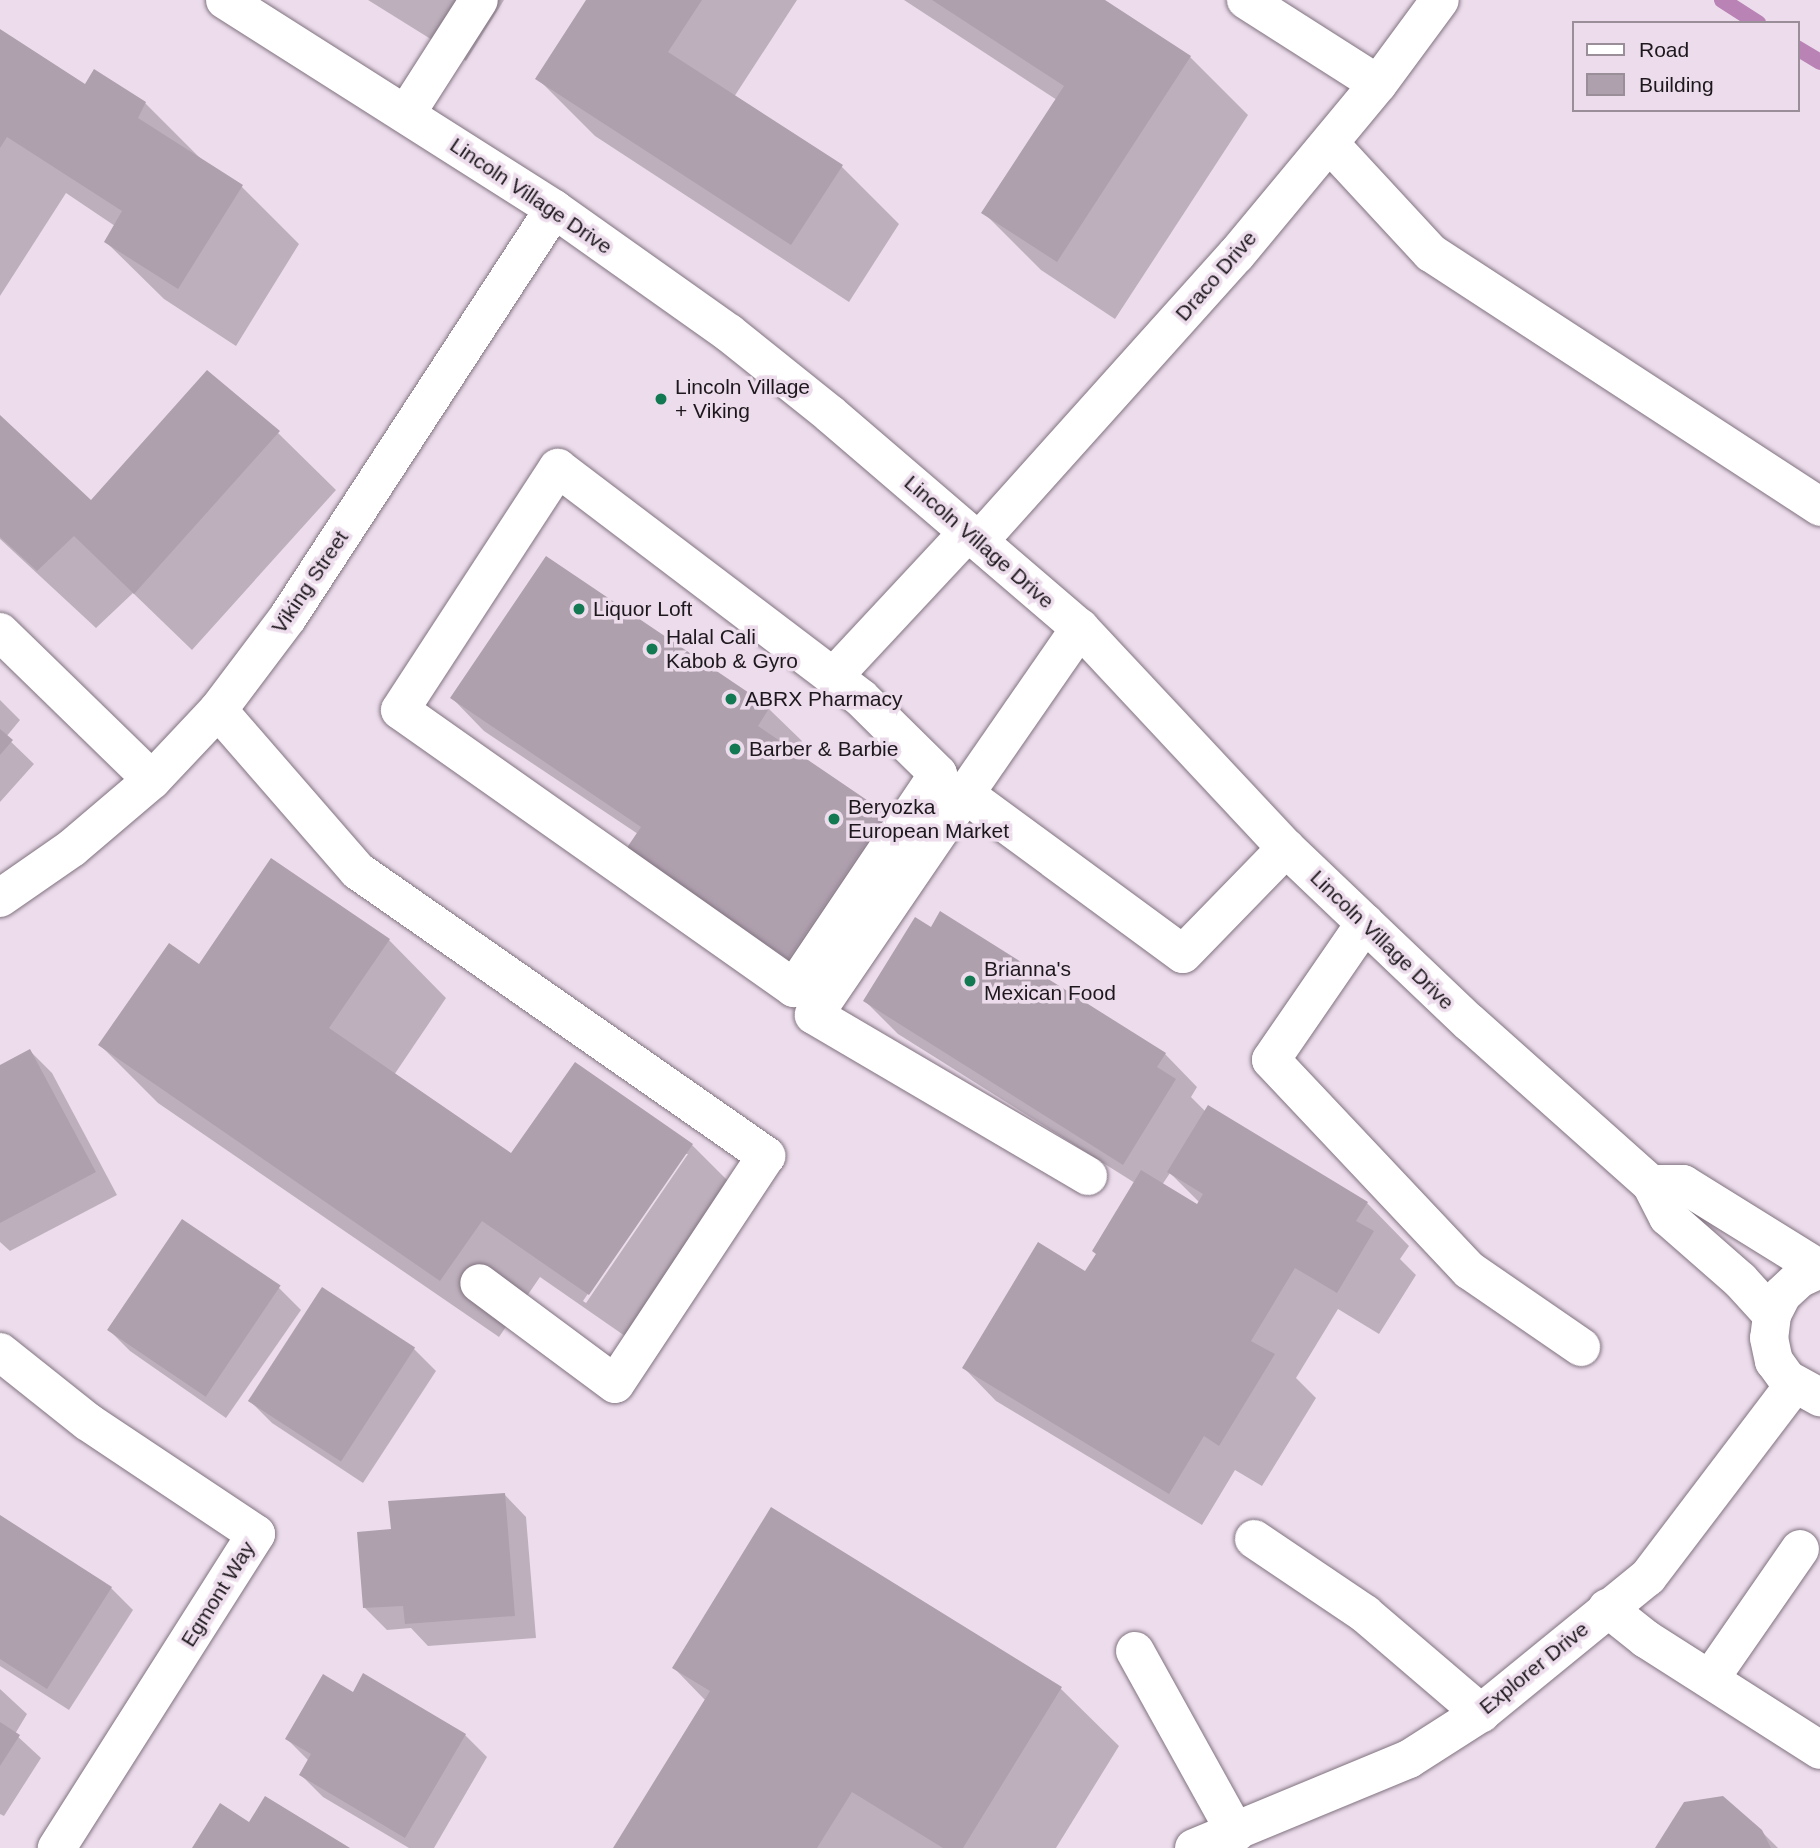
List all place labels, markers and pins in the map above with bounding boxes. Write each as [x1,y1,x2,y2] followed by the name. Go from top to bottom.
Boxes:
[675,374,810,424] place label: Lincoln Village + Viking
[653,391,669,407] marker: Lincoln Village + Viking
[593,596,692,622] place label: Liquor Loft
[571,601,587,617] marker: Liquor Loft
[666,624,798,674] place label: Halal Cali Kabob & Gyro
[644,641,660,657] marker: Halal Cali Kabob & Gyro
[745,686,903,712] place label: ABRX Pharmacy
[723,691,739,707] marker: ABRX Pharmacy
[749,736,898,762] place label: Barber & Barbie
[727,741,743,757] marker: Barber & Barbie
[848,794,1009,844] place label: Beryozka European Market
[826,811,842,827] marker: Beryozka European Market
[984,956,1116,1006] place label: Brianna's Mexican Food
[962,973,978,989] marker: Brianna's Mexican Food

